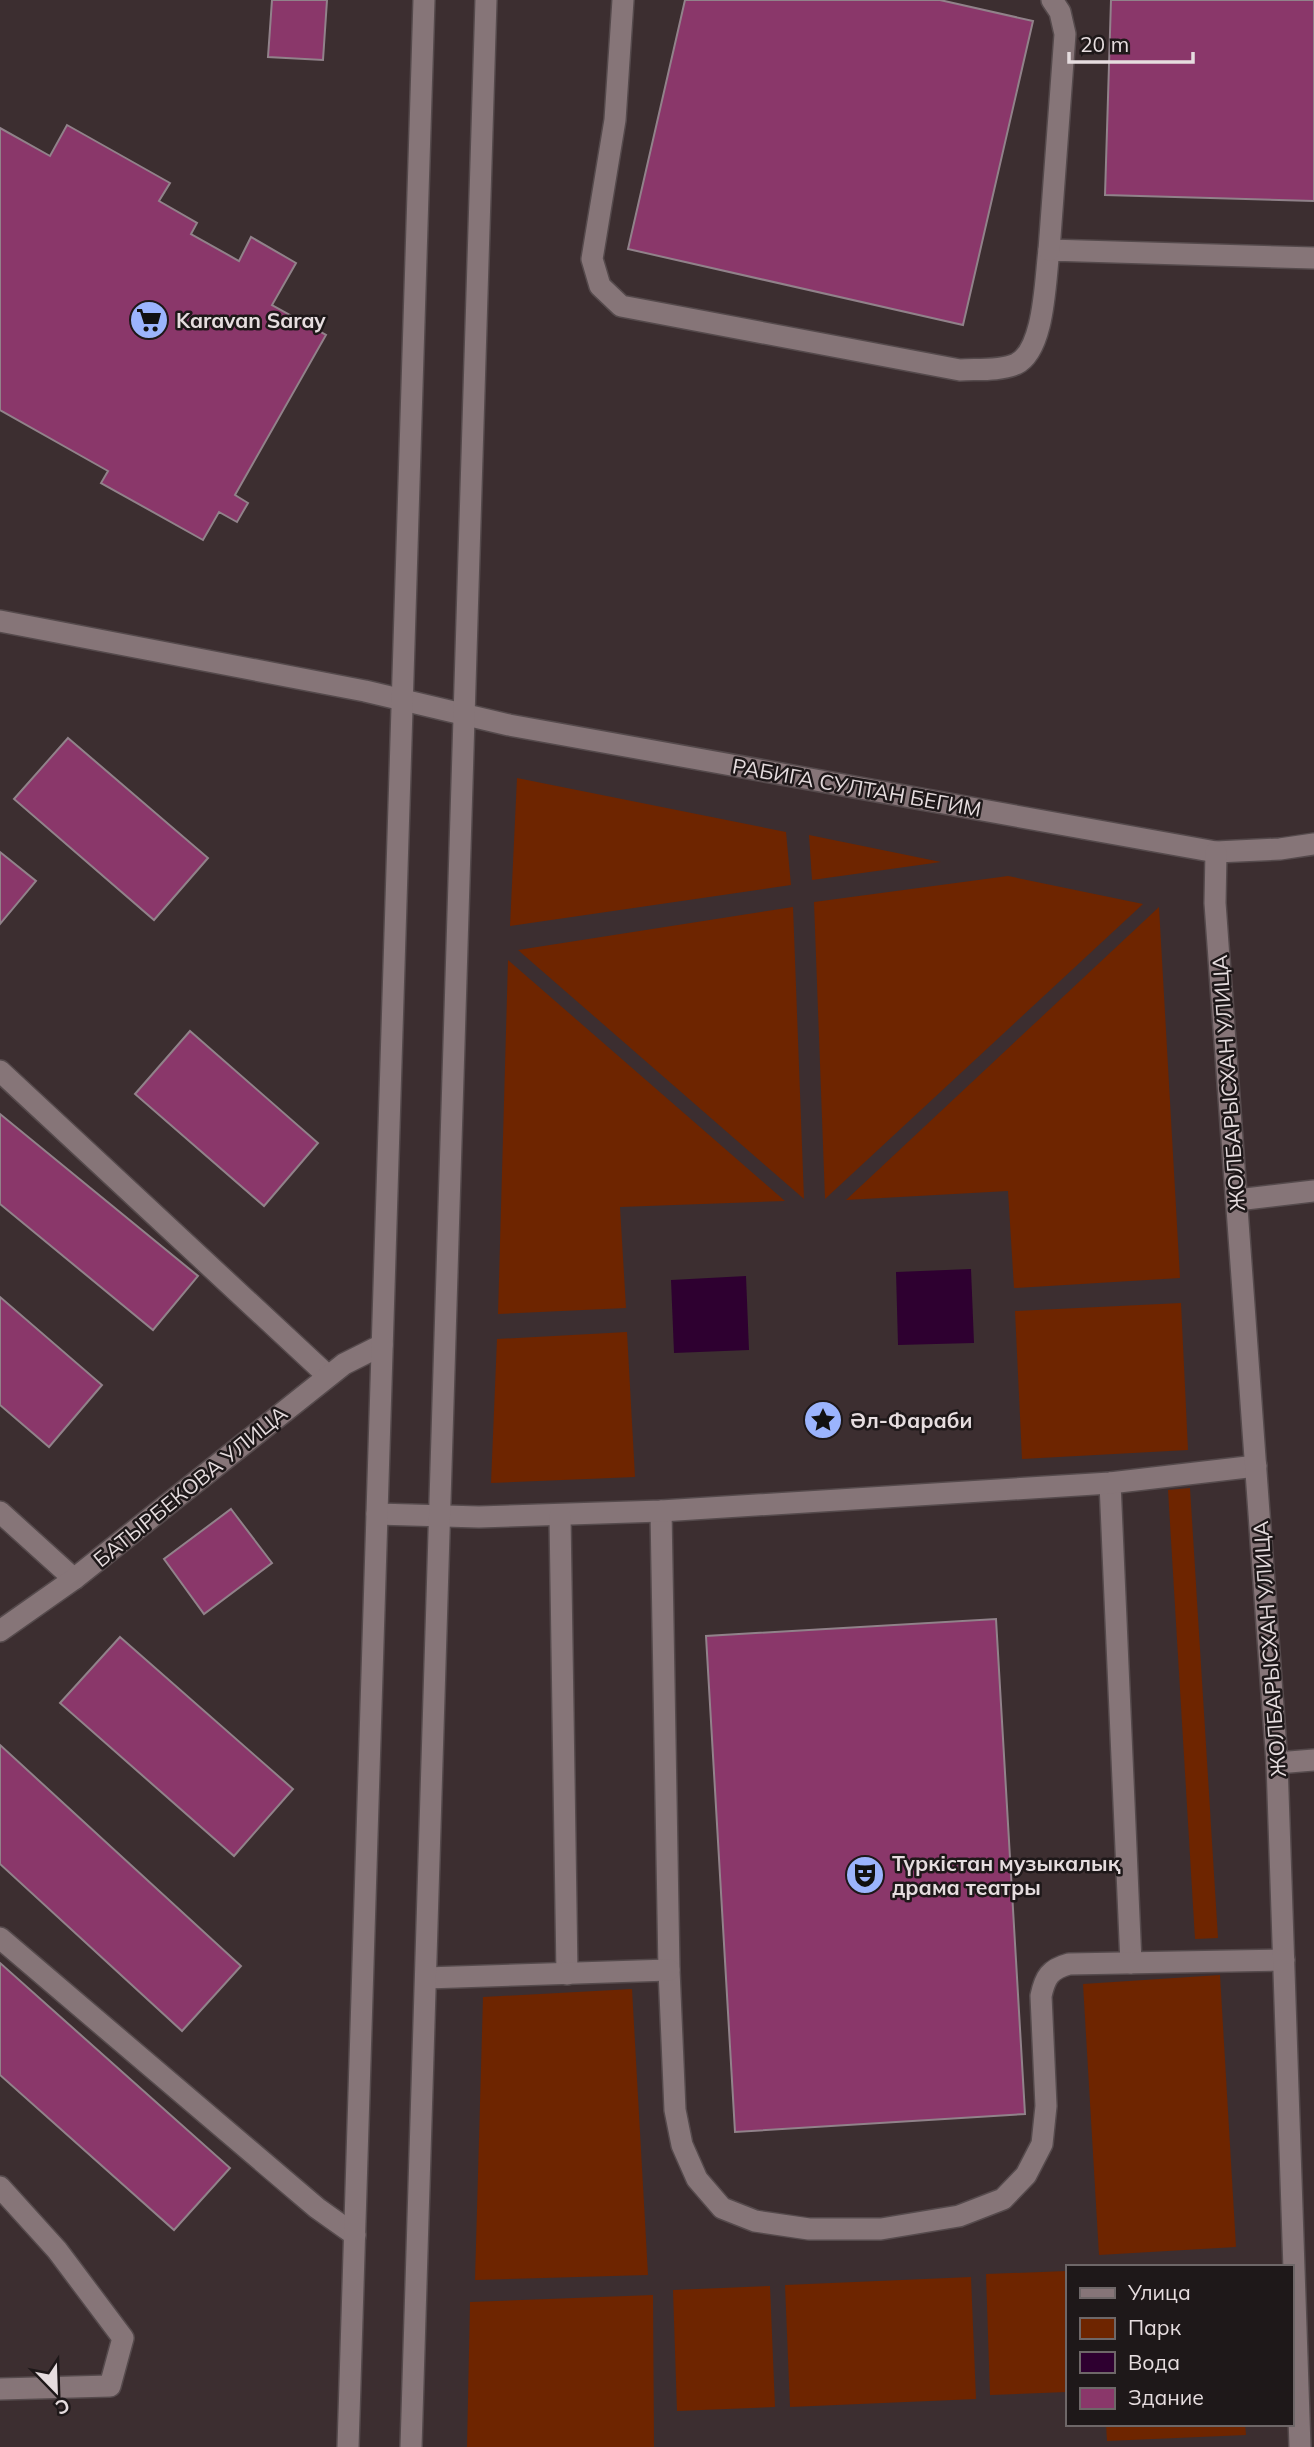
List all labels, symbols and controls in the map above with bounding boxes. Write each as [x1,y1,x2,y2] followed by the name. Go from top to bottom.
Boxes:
[1069,21,1193,65] scale bar
[1080,31,1129,57] text: 20 m
[128,299,170,341] supermarket icon: Karavan Saray
[176,307,326,333] place label: Karavan Saray
[730,752,984,822] street label: РАБИГА СУЛТАН БЕГИМ
[1206,953,1250,1212] street label: ЖОЛБАРЫСХАН УЛИЦА
[88,1399,293,1572] street label: БАТЫРБЕКОВА УЛИЦА
[802,1399,844,1441] place icon: Әл-Фараби
[850,1407,973,1433] place label: Әл-Фараби
[1247,1519,1291,1778] street label: ЖОЛБАРЫСХАН УЛИЦА
[892,1850,1121,1900] place label: Түркістан музыкалық драма театры
[844,1854,886,1896] theatre icon: Түркістан музыкалық драма театры
[1066,2265,1293,2426] legend
[1127,2279,1191,2305] text: Улица
[1128,2314,1182,2340] text: Парк
[1128,2349,1180,2375] text: Вода
[21,2356,91,2426] north arrow
[1128,2384,1204,2410] text: Здание
[52,2393,73,2420] text: С

